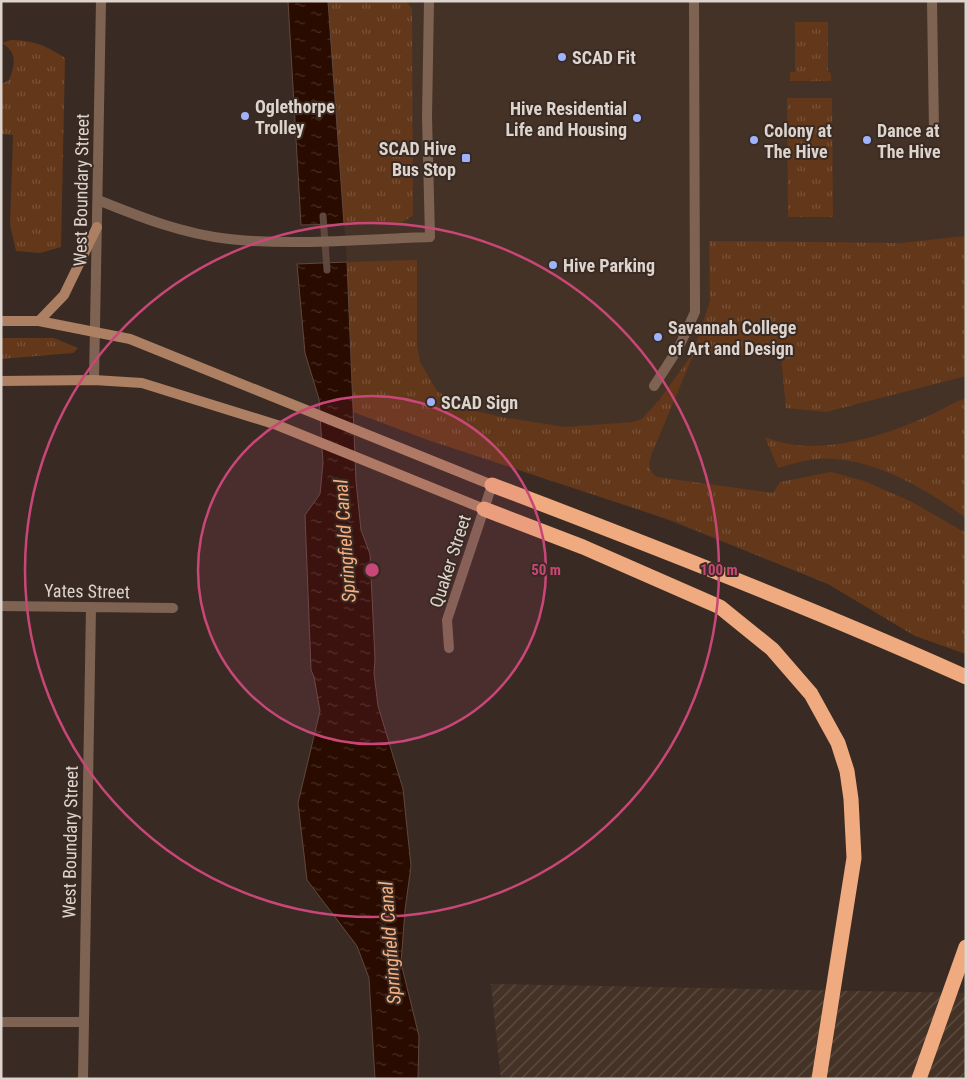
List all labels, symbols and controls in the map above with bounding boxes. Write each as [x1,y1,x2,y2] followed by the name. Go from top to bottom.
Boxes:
[572,47,636,68] place label: SCAD Fit
[556,51,568,63] marker: SCAD Fit
[255,96,335,138] place label: Oglethorpe Trolley
[506,98,627,140] place label: Hive Residential Life and Housing
[239,110,251,122] marker: Oglethorpe Trolley
[631,112,643,124] marker: Hive Residential Life and Housing
[69,113,93,267] street label: West Boundary Street
[764,120,832,162] place label: Colony at The Hive
[877,120,941,162] place label: Dance at The Hive
[748,134,760,146] marker: Colony at The Hive
[861,134,873,146] marker: Dance at The Hive
[379,138,456,180] place label: SCAD Hive Bus Stop
[460,152,472,164] marker: SCAD Hive Bus Stop
[563,255,655,276] place label: Hive Parking
[547,259,559,271] marker: Hive Parking
[668,317,797,359] place label: Savannah College of Art and Design
[652,331,664,343] marker: Savannah College of Art and Design
[441,392,518,413] place label: SCAD Sign
[425,396,437,408] marker: SCAD Sign
[329,478,361,603] water label: Springfield Canal
[425,512,475,610] street label: Quaker Street
[363,561,381,579] centre of rings
[531,561,561,579] text: 50 m
[700,561,738,579] text: 100 m
[44,580,130,602] street label: Yates Street
[58,765,82,919] street label: West Boundary Street
[374,880,406,1005] water label: Springfield Canal

